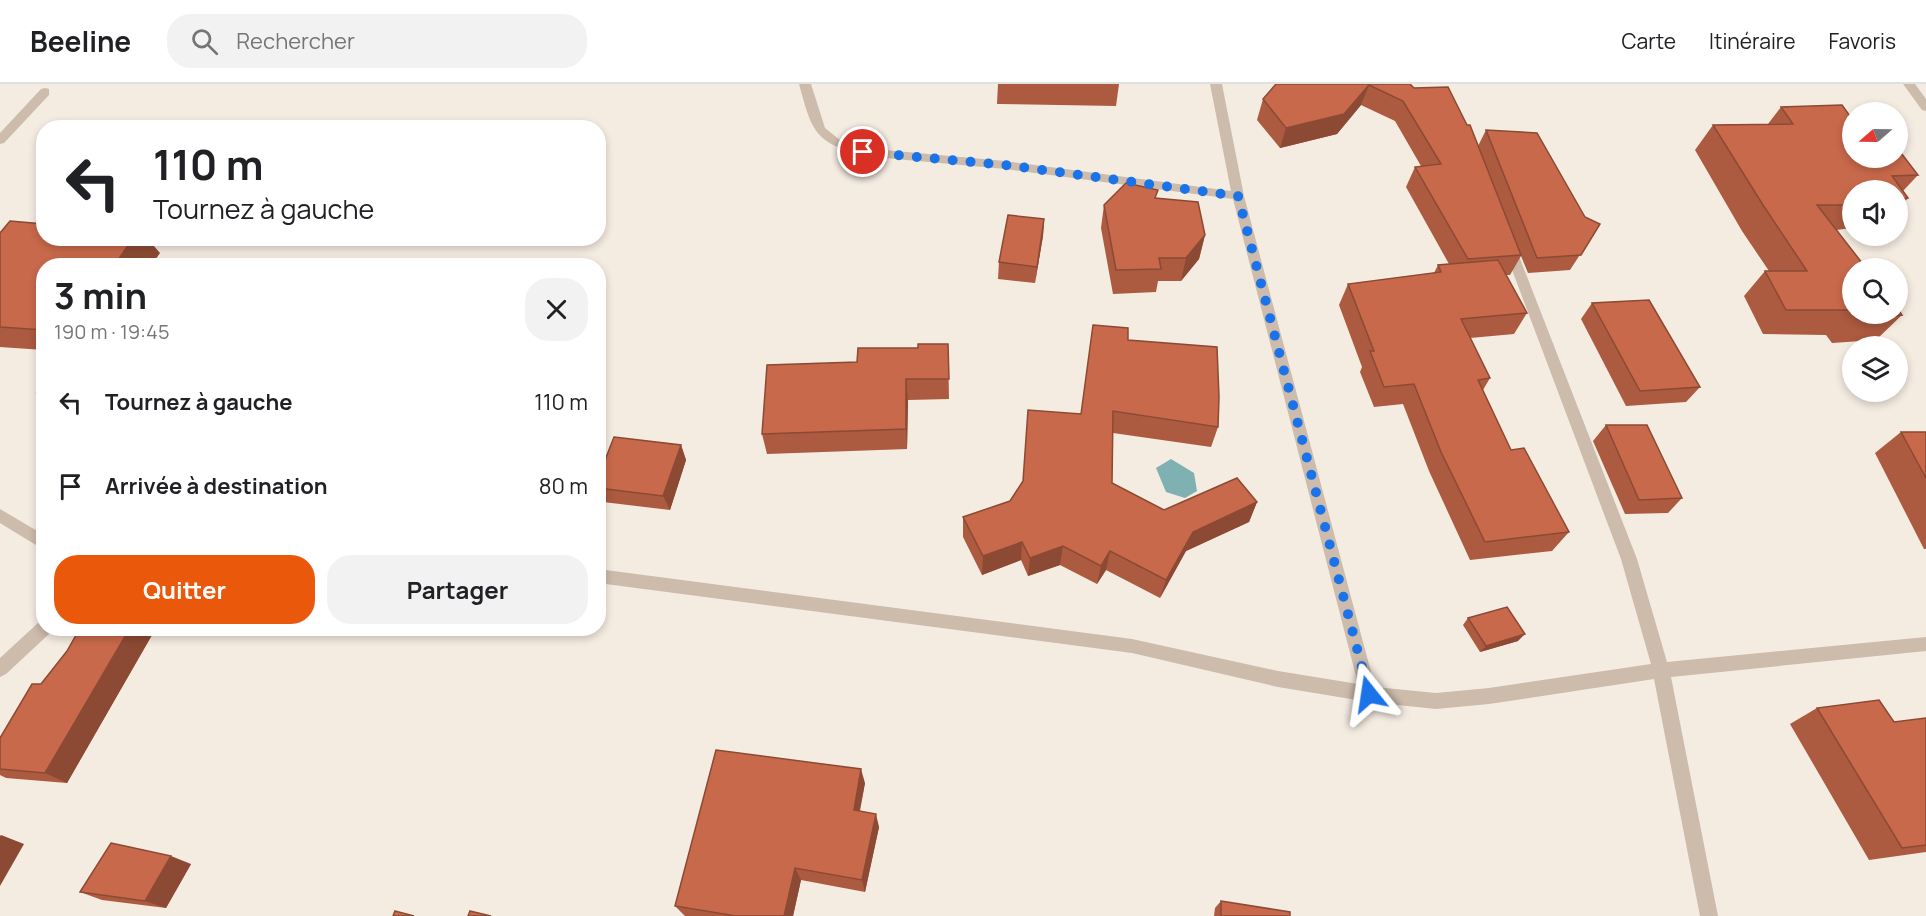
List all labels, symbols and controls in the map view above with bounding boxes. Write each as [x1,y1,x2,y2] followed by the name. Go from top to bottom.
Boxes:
[167,14,587,68] search box
[30,22,131,60] text: Beeline
[188,25,221,58] icon: search
[236,26,355,56] text: Rechercher
[1622,27,1676,55] text: Carte
[1709,27,1795,55] text: Itinéraire
[1828,27,1896,55] text: Favoris
[1842,102,1908,168] north arrow
[1842,102,1908,402] map controls
[837,126,888,177] pin
[153,135,264,193] text: 110 m
[846,135,879,168] icon: arrive
[54,144,132,222] icon: left
[1842,180,1908,246] button: sound
[153,190,374,227] text: Tournez à gauche
[1842,258,1908,324] button: search
[54,271,147,320] text: 3 min
[525,278,588,341] button: close
[54,318,169,345] text: 190 m · 19:45
[1842,336,1908,402] button: layers
[54,386,87,419] icon: left
[105,387,292,417] text: Tournez à gauche
[534,387,588,417] text: 110 m
[54,470,87,503] icon: arrive
[105,471,328,501] text: Arrivée à destination
[539,471,588,501] text: 80 m
[54,555,315,624] button: Quitter
[327,555,588,624] button: Partager
[1337,662,1401,726] position arrow

